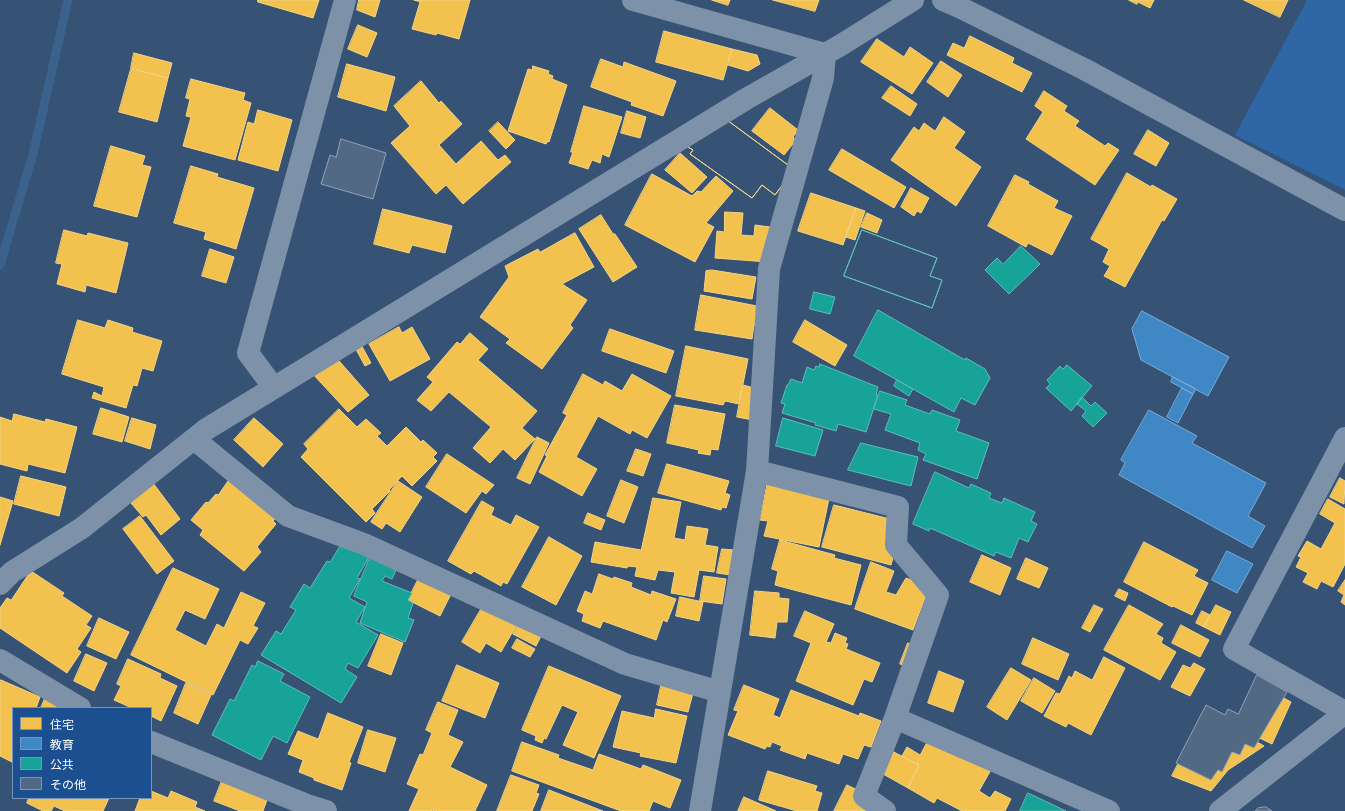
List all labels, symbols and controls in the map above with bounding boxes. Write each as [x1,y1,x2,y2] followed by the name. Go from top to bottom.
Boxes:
[12,707,152,799] legend
[50,718,74,731] text: 住宅
[50,738,74,751] text: 教育
[50,758,74,771] text: 公共
[50,778,86,791] text: その他

